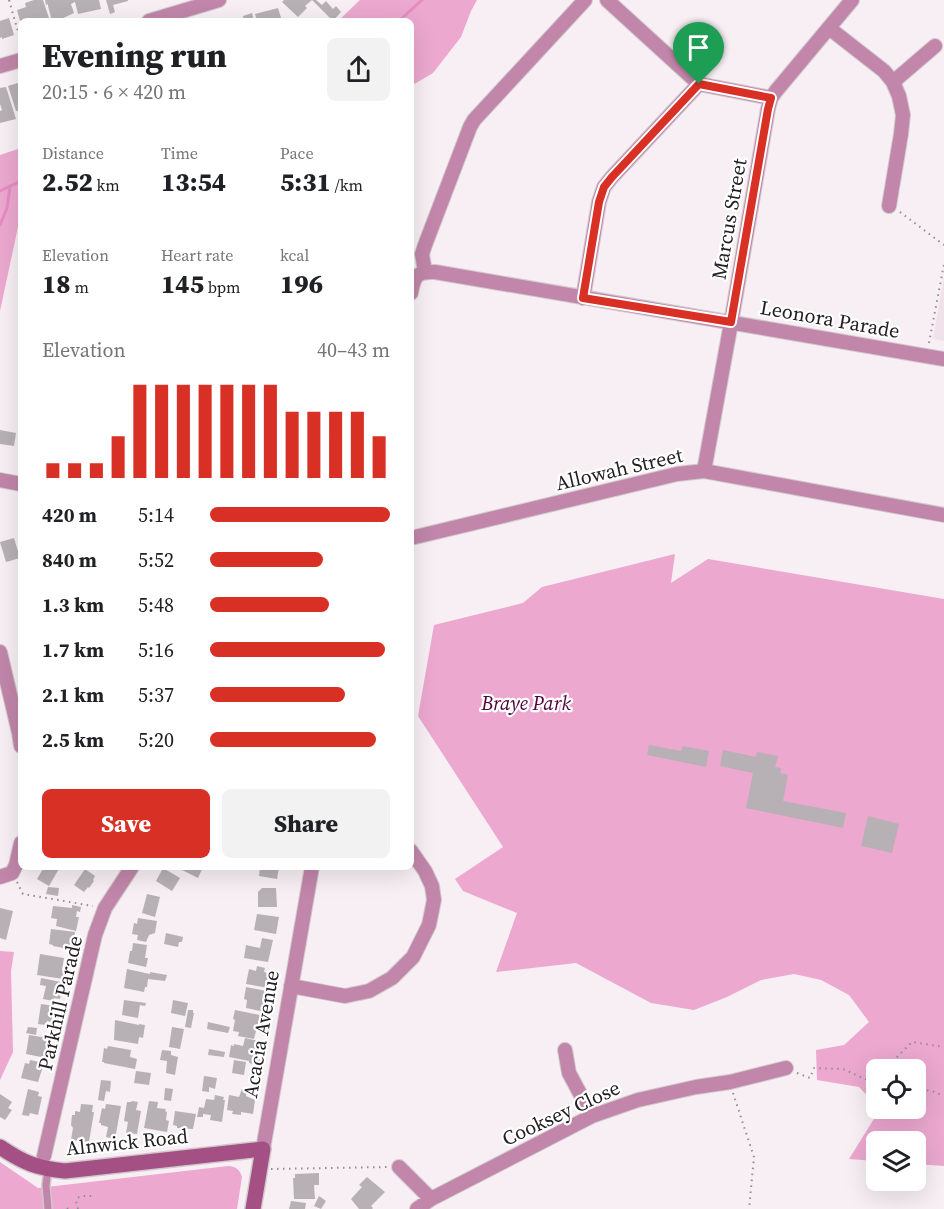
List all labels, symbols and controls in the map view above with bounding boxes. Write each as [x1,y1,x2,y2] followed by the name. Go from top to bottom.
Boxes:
[673,22,724,84] pin
[682,31,715,64] icon: arrive
[42,33,227,78] text: Evening run
[327,38,390,101] button: share
[42,78,186,106] text: 20:15 · 6 × 420 m
[42,142,104,164] text: Distance
[161,142,198,164] text: Time
[280,142,314,164] text: Pace
[705,156,754,282] street label: Marcus Street
[42,164,93,200] text: 2.52
[161,164,226,200] text: 13:54
[280,164,331,200] text: 5:31
[93,174,120,196] text: km
[331,174,363,196] text: /km
[42,244,109,266] text: Elevation
[161,244,233,266] text: Heart rate
[280,244,309,266] text: kcal
[42,266,71,302] text: 18
[161,266,204,302] text: 145
[280,266,323,302] text: 196
[71,276,89,298] text: m
[204,276,241,298] text: bpm
[758,293,902,345] street label: Leonora Parade
[42,336,126,364] text: Elevation
[317,336,390,364] text: 40–43 m
[553,441,686,497] street label: Allowah Street
[42,501,97,529] text: 420 m
[138,501,174,529] text: 5:14
[42,546,97,574] text: 840 m
[138,546,174,574] text: 5:52
[42,591,104,619] text: 1.3 km
[138,591,174,619] text: 5:48
[42,636,104,664] text: 1.7 km
[138,636,174,664] text: 5:16
[42,681,104,709] text: 2.1 km
[138,681,174,709] text: 5:37
[480,689,571,717] park label: Braye Park
[42,726,104,754] text: 2.5 km
[138,726,174,754] text: 5:20
[42,789,210,858] button: Save
[222,789,390,858] button: Share
[31,933,89,1073] street label: Parkhill Parade
[236,968,286,1100] street label: Acacia Avenue
[866,1059,926,1191] map controls
[866,1059,926,1119] button: locate
[497,1073,625,1153] street label: Cooksey Close
[65,1122,190,1162] street label: Alnwick Road
[866,1131,926,1191] button: layers

